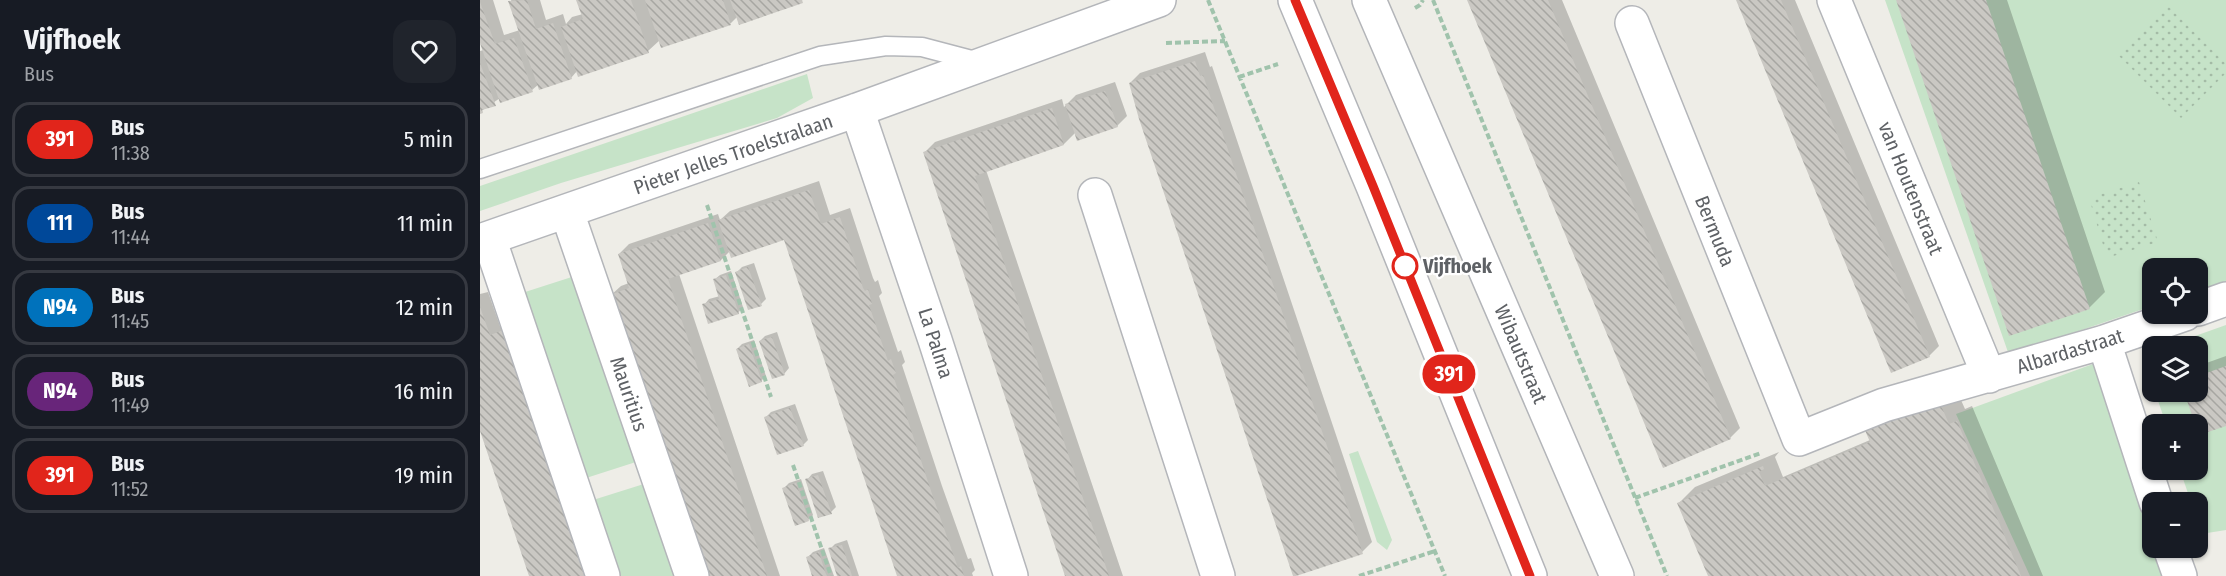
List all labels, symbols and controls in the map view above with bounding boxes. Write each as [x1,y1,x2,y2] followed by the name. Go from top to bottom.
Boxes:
[393,20,456,83] button: heart
[24,23,121,56] text: Vijfhoek
[24,62,54,86] text: Bus
[630,109,836,199] street label: Pieter Jelles Troelstralaan
[111,114,144,141] text: Bus
[1873,118,1949,258] street label: van Houtenstraat
[45,126,75,152] text: 391
[404,126,453,153] text: 5 min
[111,141,150,165] text: 11:38
[1690,192,1740,270] street label: Bermuda
[111,198,144,225] text: Bus
[47,210,73,236] text: 111
[397,210,453,237] text: 11 min
[111,225,150,249] text: 11:44
[1392,253,1418,279] marker: Vijfhoek
[1422,254,1493,278] place label: Vijfhoek
[2142,258,2208,558] map controls
[2142,258,2208,324] button: locate
[111,282,144,309] text: Bus
[43,294,77,320] text: N94
[395,294,453,321] text: 12 min
[1489,301,1553,407] street label: Wibautstraat
[913,305,959,381] street label: La Palma
[111,309,149,333] text: 11:45
[2014,323,2127,379] street label: Albardastraat
[2142,336,2208,402] button: layers
[605,354,653,434] street label: Mauritius
[1414,354,1484,394] line badge: 391
[1434,361,1464,387] text: 391
[111,366,144,393] text: Bus
[43,378,77,404] text: N94
[394,378,453,405] text: 16 min
[111,393,150,417] text: 11:49
[2142,414,2208,480] button: +
[111,450,144,477] text: Bus
[45,462,75,488] text: 391
[395,462,453,489] text: 19 min
[111,477,148,501] text: 11:52
[2142,492,2208,558] button: −

